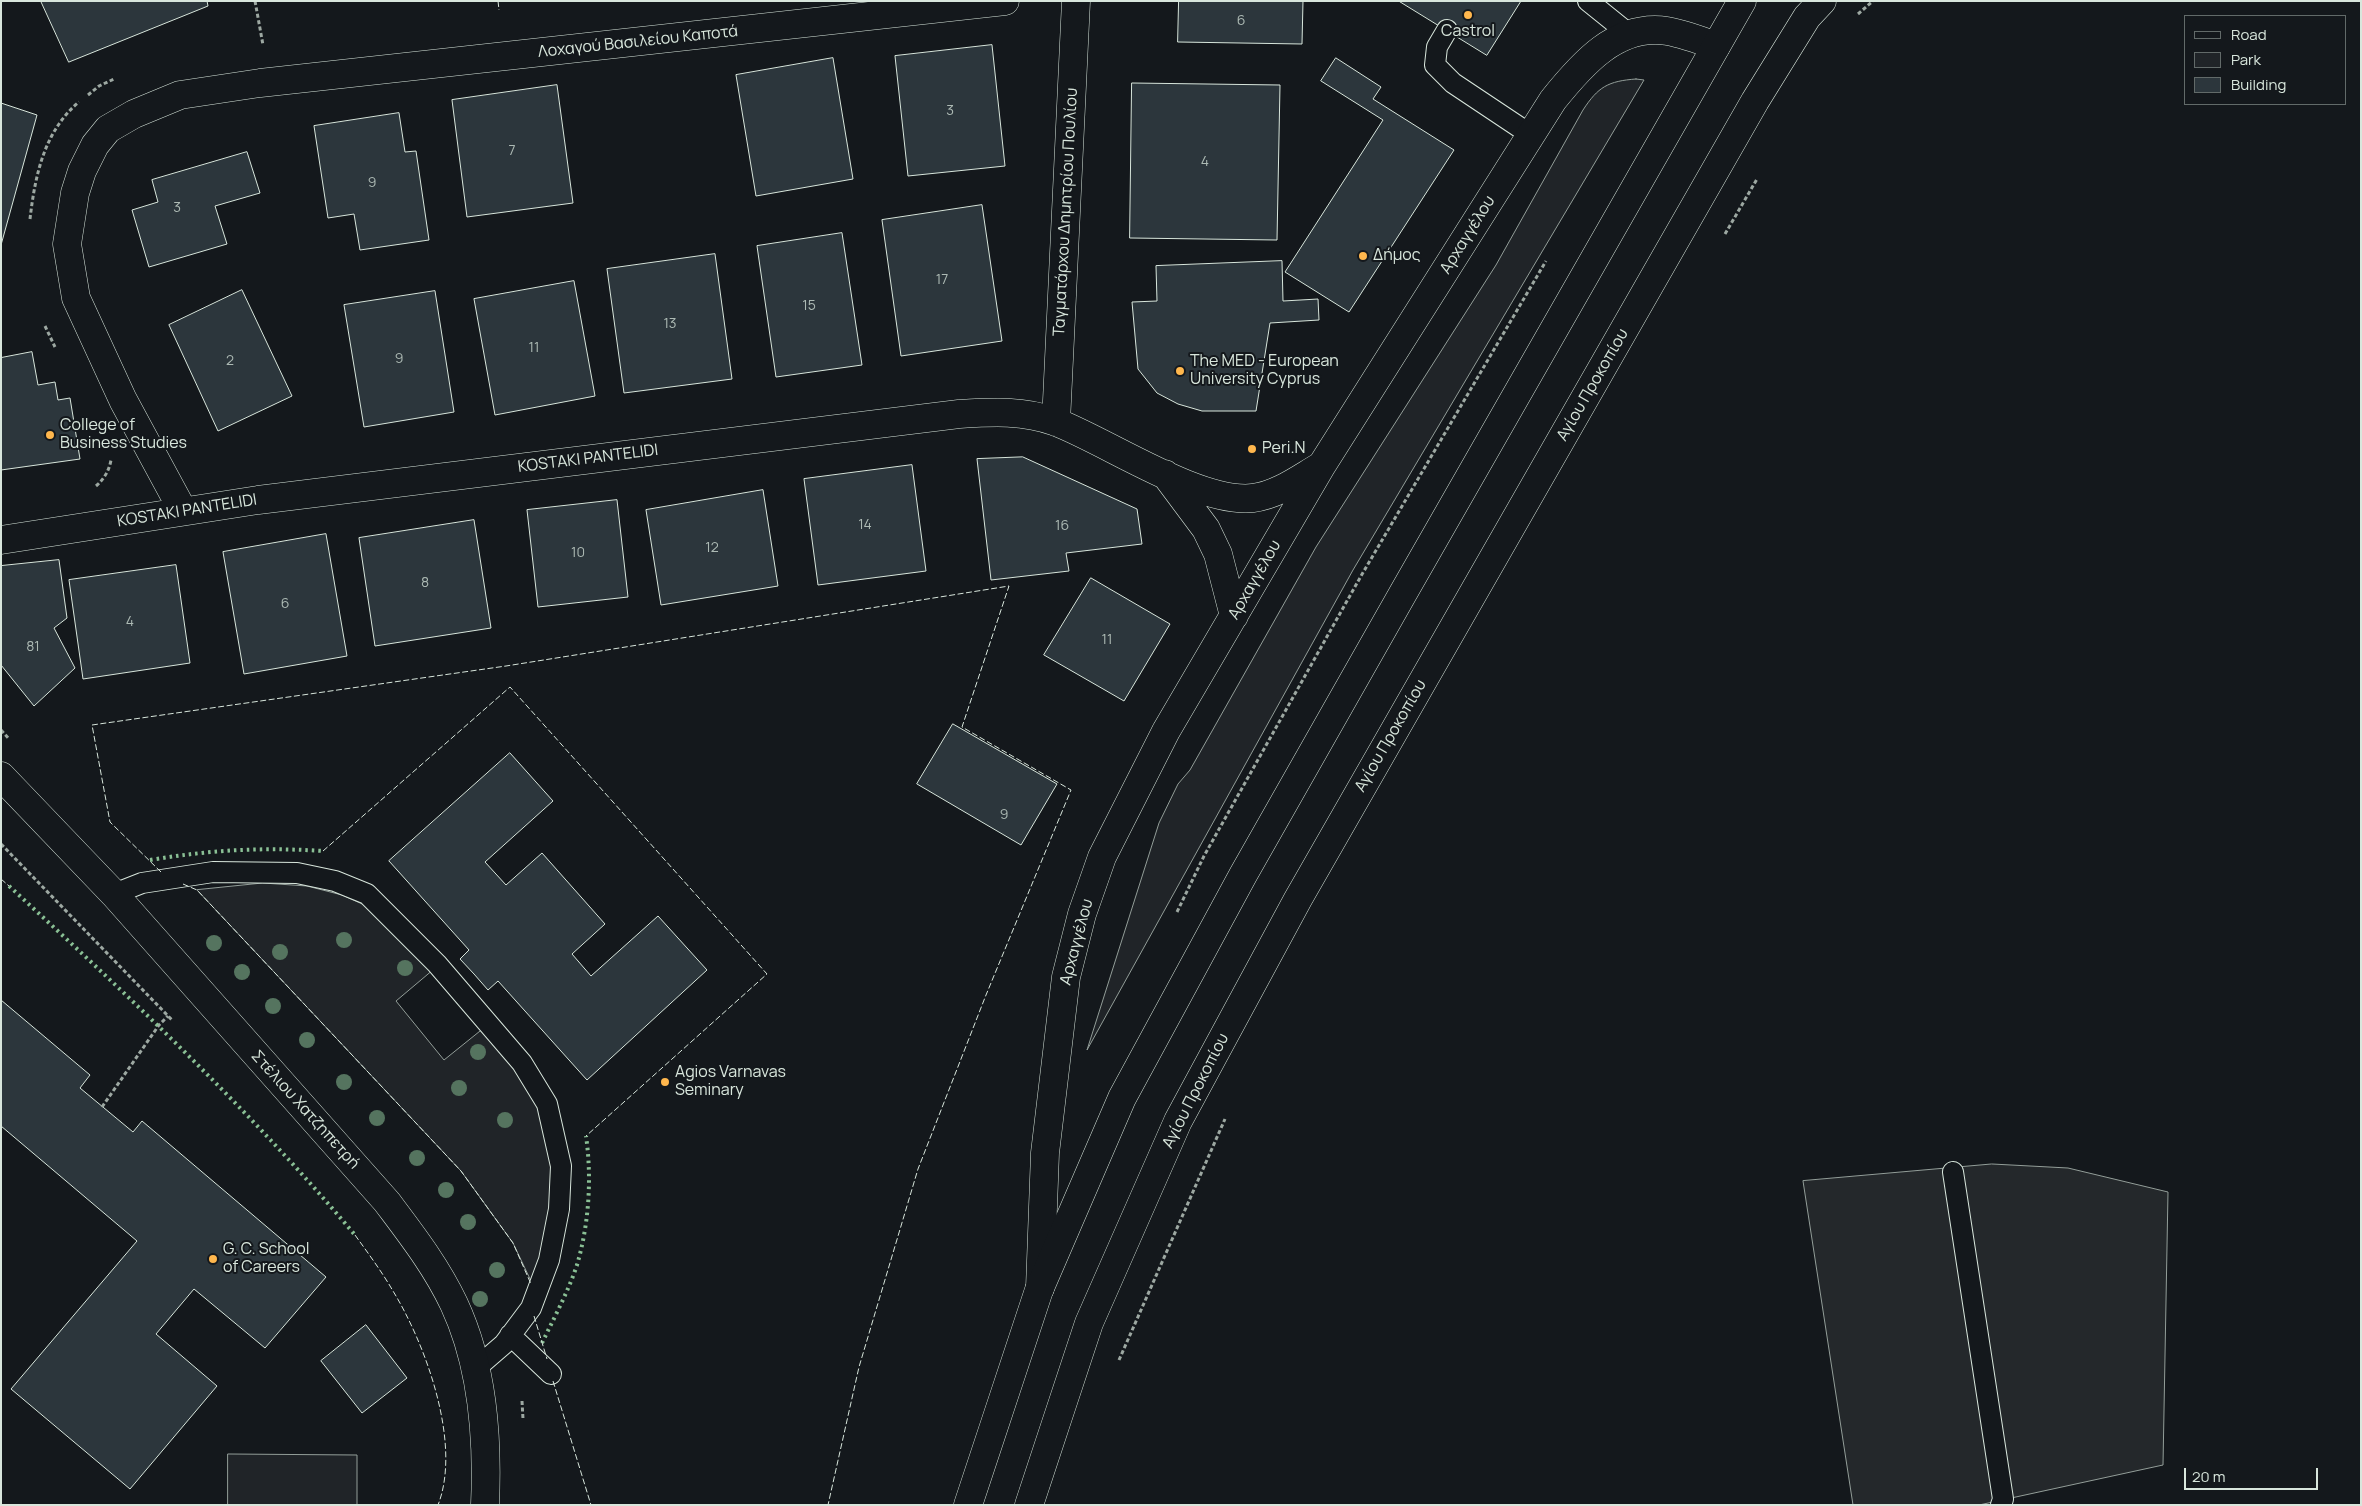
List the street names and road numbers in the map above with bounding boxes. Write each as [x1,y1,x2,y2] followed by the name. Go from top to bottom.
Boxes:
[537,22,739,62] street label: Λοχαγού Βασιλείου Καποτά
[1050,87,1082,337] street label: Ταγματάρχου Δημητρίου Πουλίου
[1436,192,1500,278] street label: Αρχαγγέλου
[1553,325,1633,445] street label: Αγίου Προκοπίου
[517,441,659,477] street label: KOSTAKI PANTELIDI
[116,490,258,532] street label: KOSTAKI PANTELIDI
[1225,537,1285,623] street label: Αρχαγγέλου
[1351,676,1431,796] street label: Αγίου Προκοπίου
[1056,897,1098,987] street label: Αρχαγγέλου
[1159,1030,1233,1152] street label: Αγίου Προκοπίου
[247,1047,363,1173] street label: Στέλιου Χατζηπετρή

